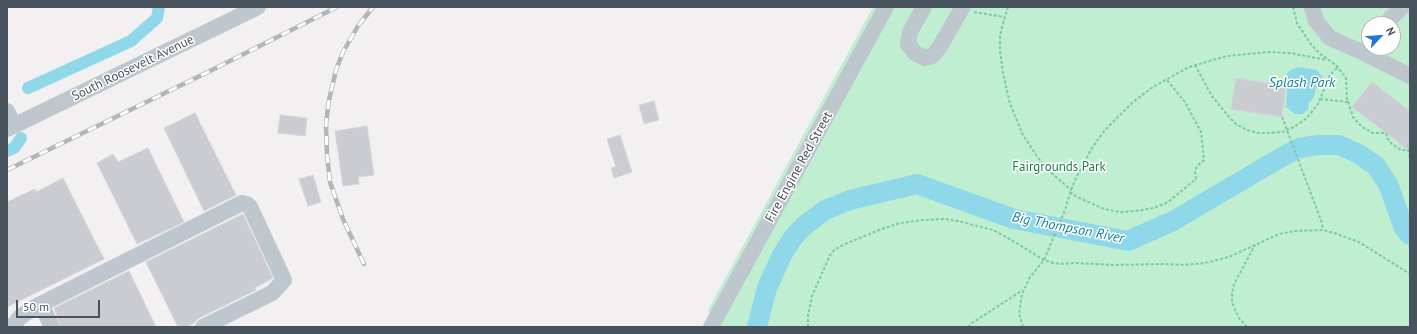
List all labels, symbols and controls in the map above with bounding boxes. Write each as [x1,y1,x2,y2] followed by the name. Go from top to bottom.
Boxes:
[1361,16,1401,56] north arrow
[1383,25,1399,37] text: N
[69,32,197,104] street label: South Roosevelt Avenue
[1269,75,1335,91] water label: Splash Park
[762,109,836,225] street label: Fire Engine Red Street
[1012,159,1106,175] park label: Fairgrounds Park
[1011,209,1125,247] water label: Big Thompson River
[18,292,102,318] scale bar
[23,299,49,314] text: 50 m

